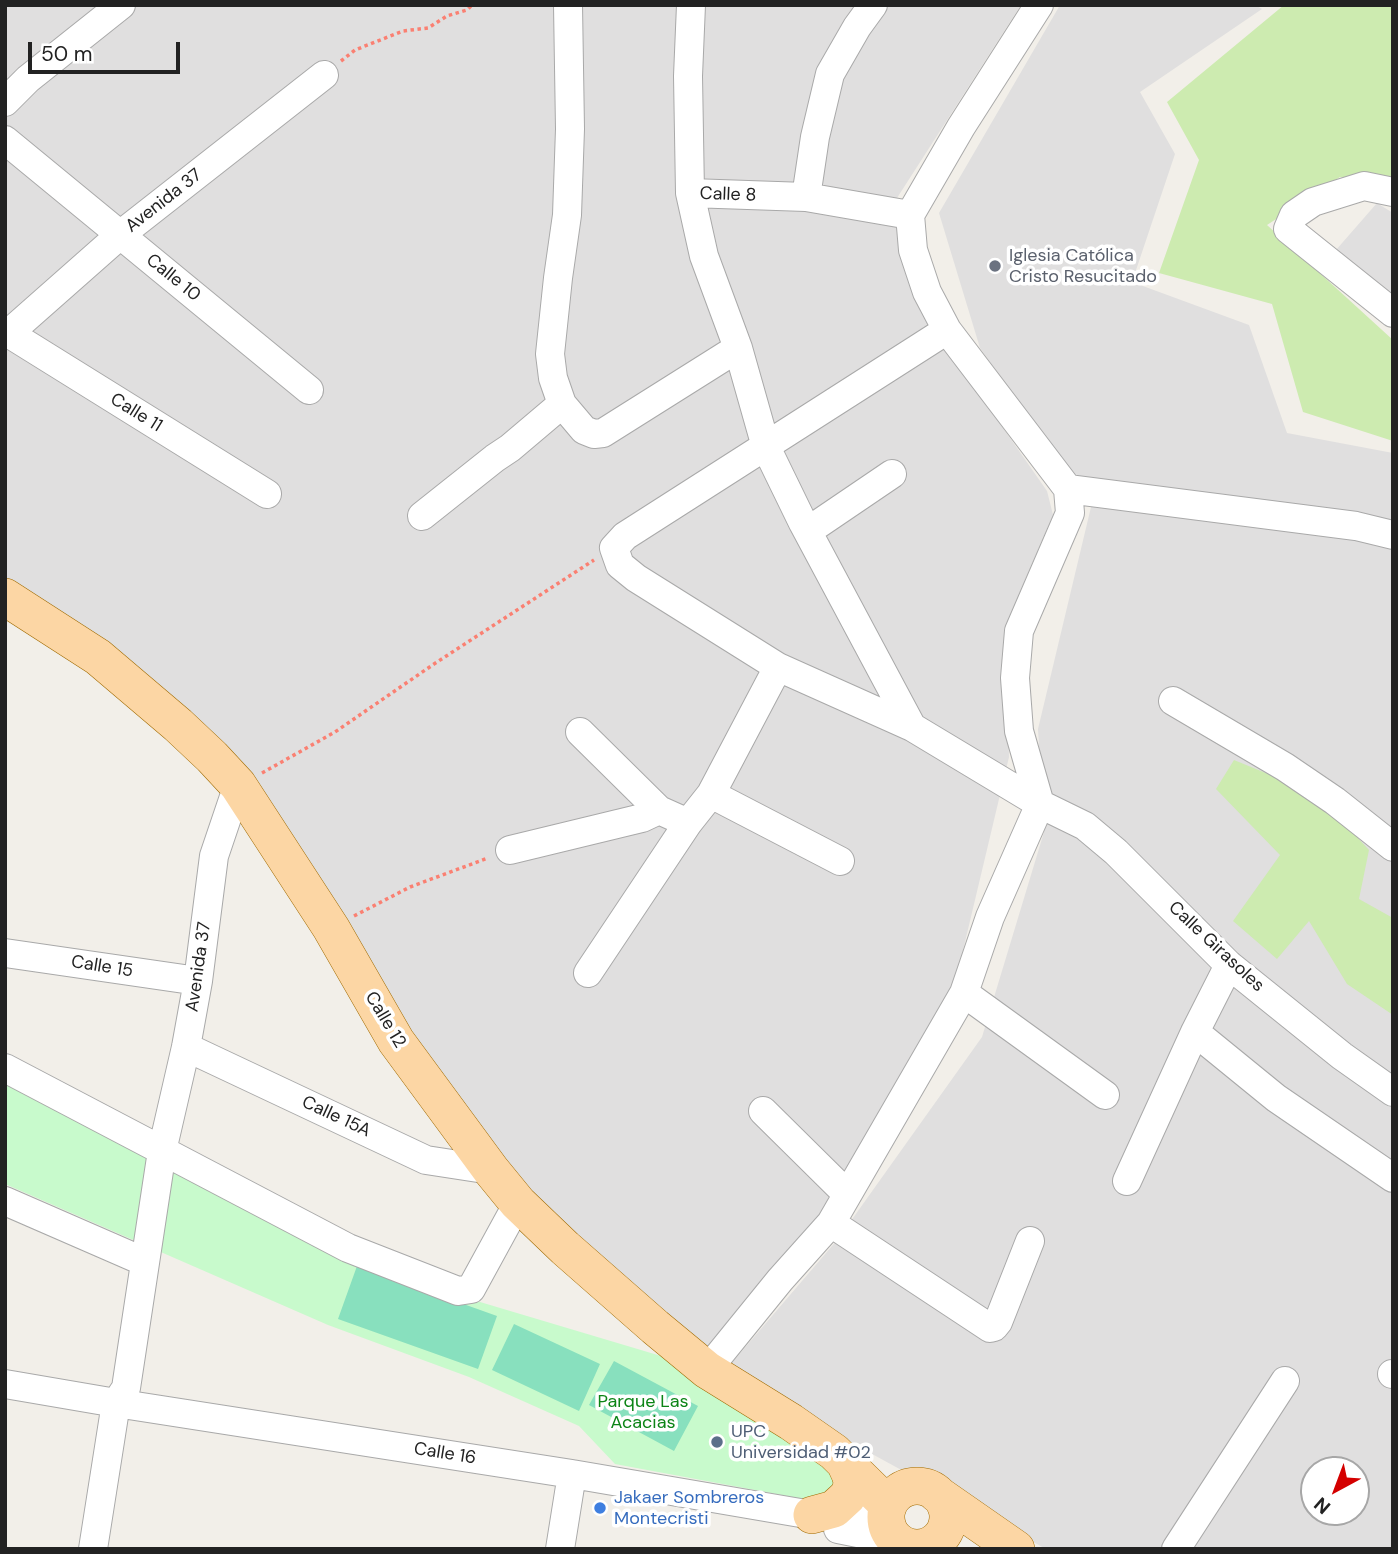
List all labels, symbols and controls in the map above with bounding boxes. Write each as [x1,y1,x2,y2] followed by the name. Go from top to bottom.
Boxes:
[32,28,184,72] scale bar
[41,40,92,68] text: 50 m
[122,165,206,237] street label: Avenida 37
[699,183,757,207] street label: Calle 8
[1009,245,1157,288] place label: Iglesia Católica Cristo Resucitado
[141,250,205,306] street label: Calle 10
[987,258,1003,274] marker: Iglesia Católica Cristo Resucitado
[106,389,166,437] street label: Calle 11
[1164,897,1268,997] street label: Calle Girasoles
[182,921,216,1013] street label: Avenida 37
[70,951,134,983] street label: Calle 15
[360,988,410,1052] street label: Calle 12
[298,1092,374,1142] street label: Calle 15A
[597,1391,689,1434] park label: Parque Las Acacias
[731,1421,871,1464] place label: UPC Universidad #02
[709,1434,725,1450] marker: UPC Universidad #02
[412,1438,478,1470] street label: Calle 16
[1300,1456,1370,1526] north arrow
[614,1487,764,1530] place label: Jakaer Sombreros Montecristi
[1309,1492,1336,1520] text: N
[592,1500,608,1516] marker: Jakaer Sombreros Montecristi

